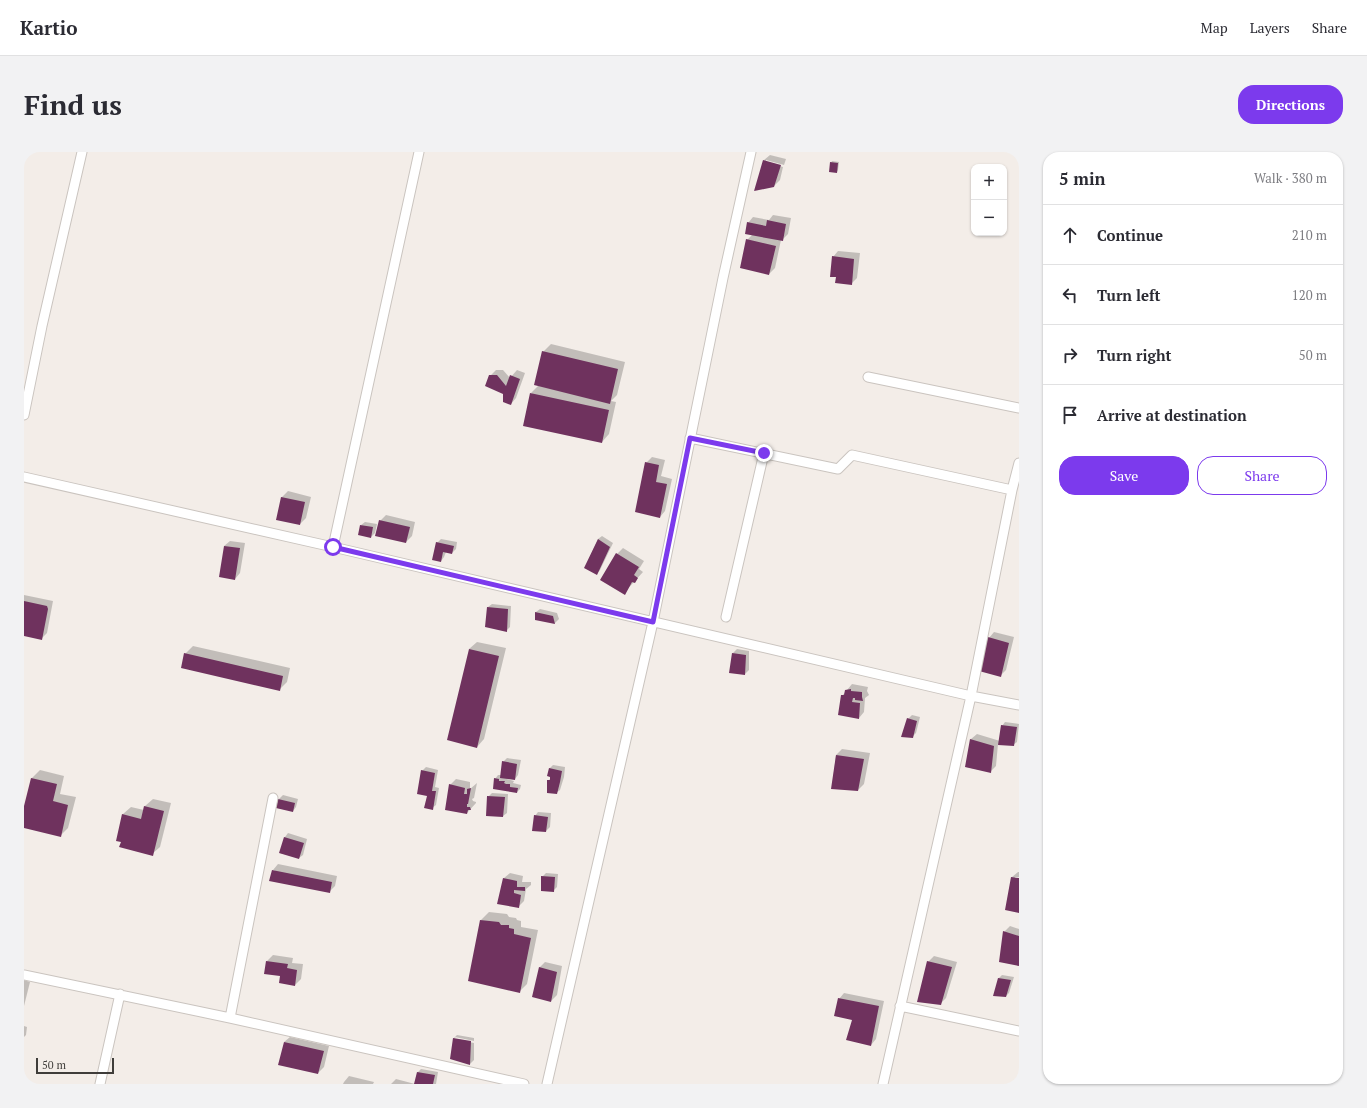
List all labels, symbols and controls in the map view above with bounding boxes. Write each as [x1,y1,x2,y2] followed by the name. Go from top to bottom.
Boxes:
[20,15,77,40] text: Kartio
[1201,18,1228,37] text: Map
[1250,18,1290,37] text: Layers
[1312,18,1347,37] text: Share
[1238,85,1343,124] button: Directions
[24,86,122,123] text: Find us
[971,164,1007,236] map controls
[971,164,1007,200] button: +
[1059,167,1106,190] text: 5 min
[1254,169,1327,187] text: Walk · 380 m
[971,200,1007,236] button: −
[1059,224,1081,246] icon: ahead
[1097,225,1163,245] text: Continue
[1292,226,1327,244] text: 210 m
[1059,284,1081,306] icon: left
[1097,285,1161,305] text: Turn left
[1292,286,1327,304] text: 120 m
[1059,344,1081,366] icon: right
[1097,345,1172,365] text: Turn right
[1299,346,1327,364] text: 50 m
[1059,404,1081,426] icon: arrive
[1097,405,1247,425] text: Arrive at destination
[755,444,773,462] route end
[1059,456,1189,495] button: Save
[1197,456,1327,495] button: Share
[324,538,342,556] route start
[36,1056,114,1075] scale bar
[42,1058,66,1072] text: 50 m

